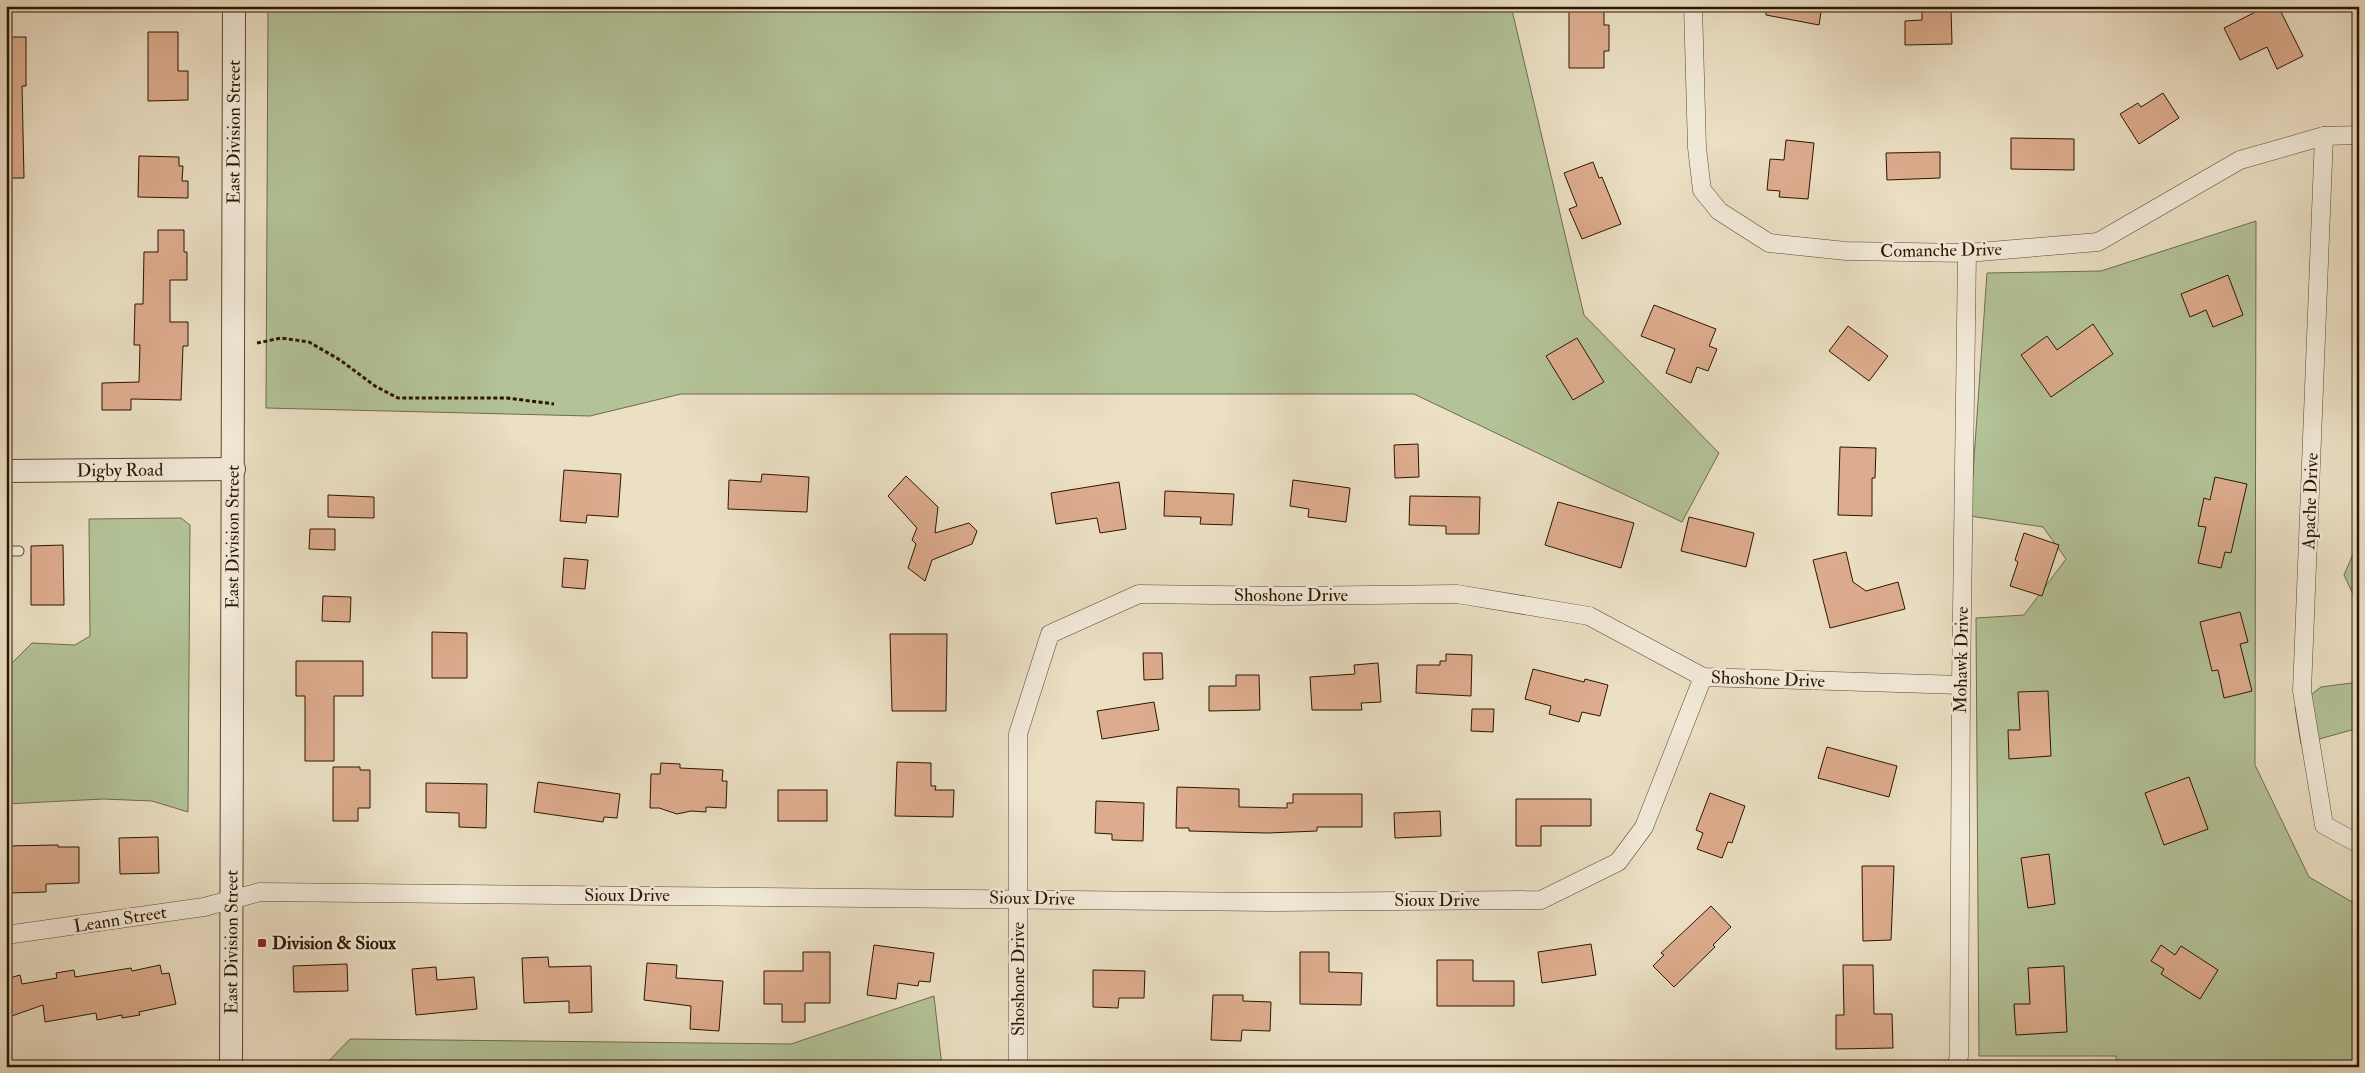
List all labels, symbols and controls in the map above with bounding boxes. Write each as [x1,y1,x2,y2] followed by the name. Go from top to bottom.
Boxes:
[222,60,246,204] street label: East Division Street
[1880,238,2003,263] street label: Comanche Drive
[2297,452,2324,551] street label: Apache Drive
[77,459,163,482] street label: Digby Road
[221,465,245,609] street label: East Division Street
[1234,584,1349,607] street label: Shoshone Drive
[1949,606,1974,714] street label: Mohawk Drive
[1711,666,1826,693] street label: Shoshone Drive
[220,870,244,1014] street label: East Division Street
[584,884,670,907] street label: Sioux Drive
[989,886,1075,911] street label: Sioux Drive
[1394,889,1480,912] street label: Sioux Drive
[72,901,168,938] street label: Leann Street
[1007,921,1030,1036] street label: Shoshone Drive
[272,932,397,955] place label: Division & Sioux
[256,937,268,949] marker: Division & Sioux

